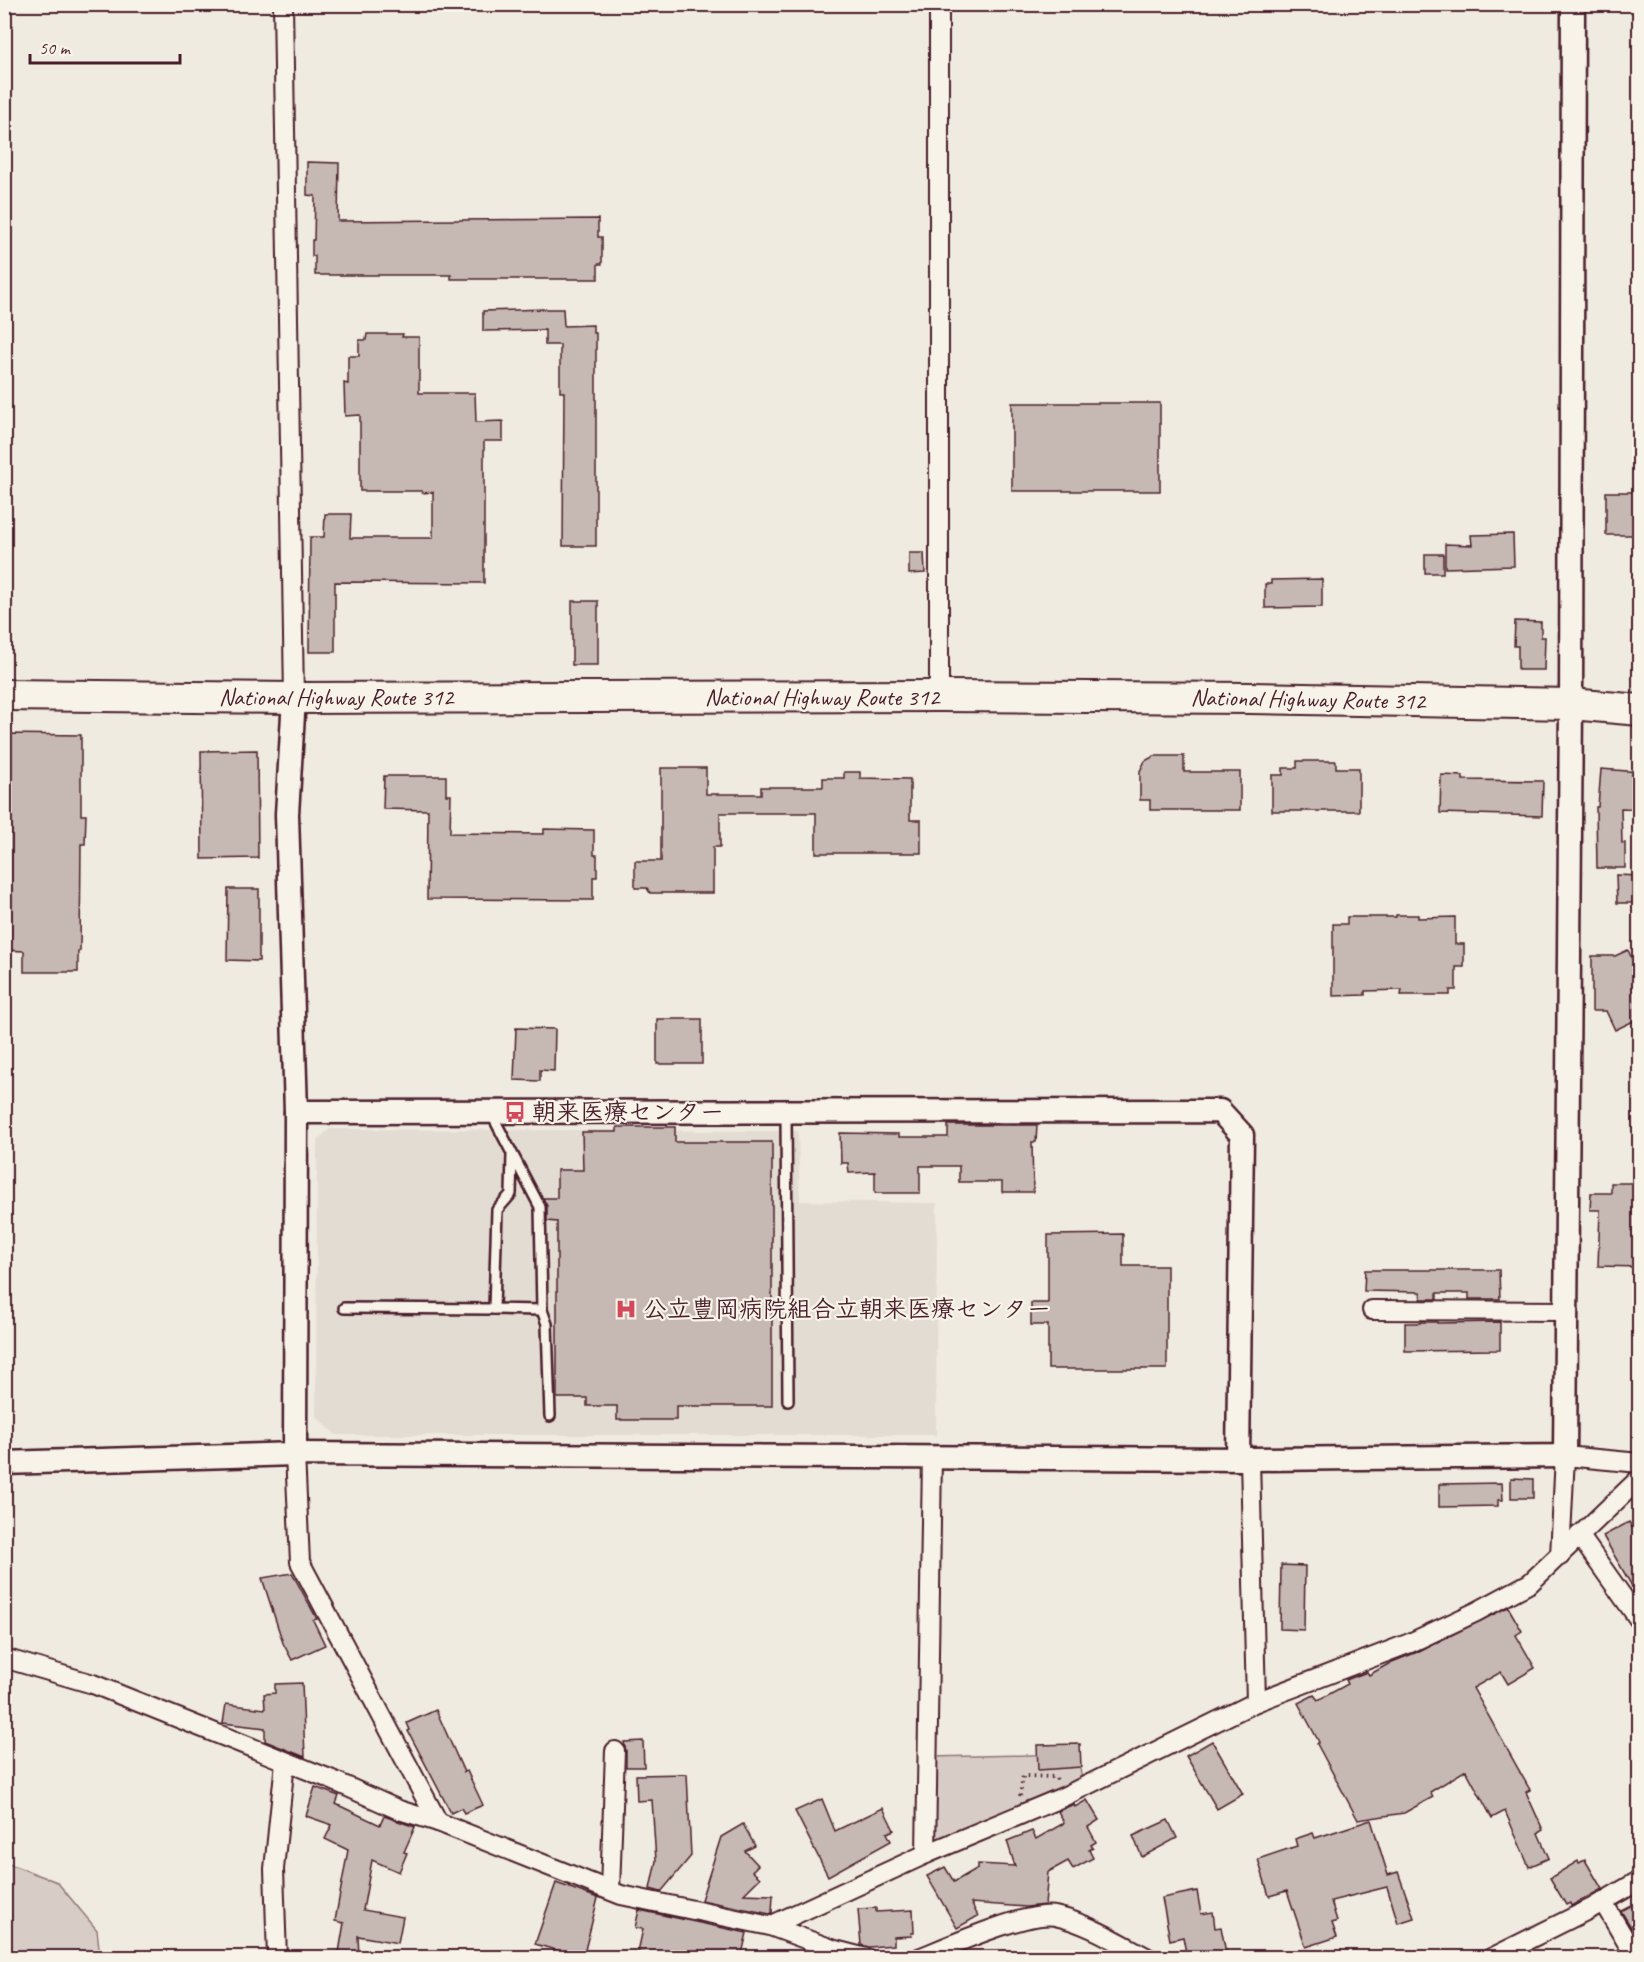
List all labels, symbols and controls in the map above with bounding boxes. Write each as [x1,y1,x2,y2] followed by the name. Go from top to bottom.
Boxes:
[30,27,180,65] scale bar
[39,37,72,59] text: 50 m
[219,682,455,712] street label: National Highway Route 312
[705,682,941,712] street label: National Highway Route 312
[1190,682,1428,716] street label: National Highway Route 312
[532,1097,724,1127] place label: 朝来医療センター
[503,1100,527,1124] bus stop icon: 朝来医療センター
[643,1294,1051,1324] place label: 公立豊岡病院組合立朝来医療センター
[614,1297,638,1321] hospital icon: 公立豊岡病院組合立朝来医療センター

